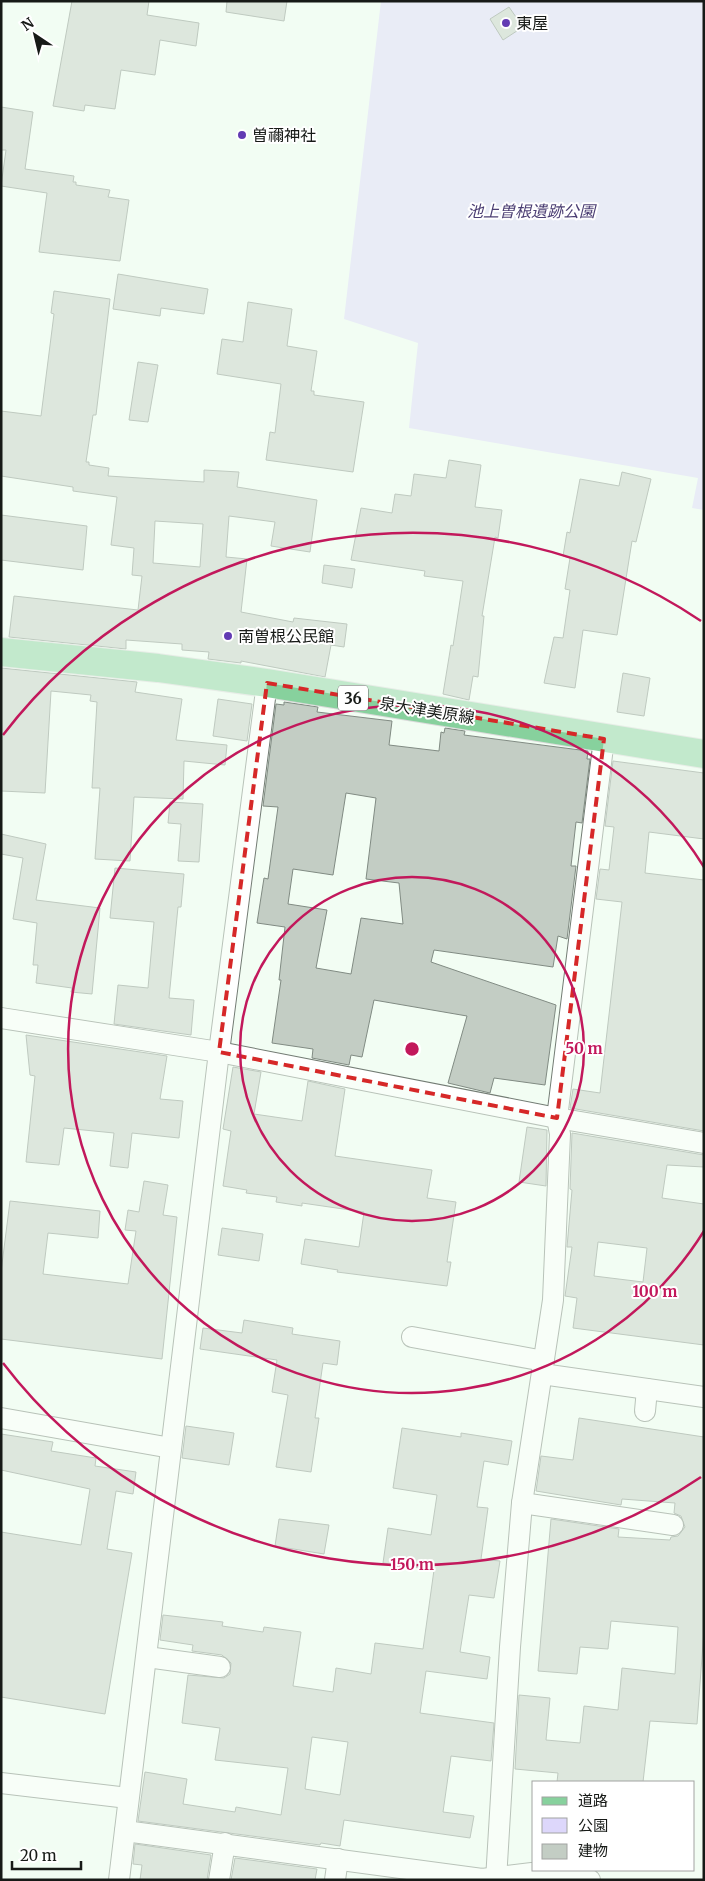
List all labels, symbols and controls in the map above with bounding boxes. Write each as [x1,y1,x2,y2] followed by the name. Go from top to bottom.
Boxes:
[10,10,60,60] north arrow
[516,13,548,33] place label: 東屋
[18,14,37,35] text: N
[500,17,512,29] marker: 東屋
[252,125,316,145] place label: 曽禰神社
[236,129,248,141] marker: 曽禰神社
[467,201,597,221] park label: 池上曽根遺跡公園
[238,626,334,646] place label: 南曽根公民館
[222,630,234,642] marker: 南曽根公民館
[338,686,368,710] road number: 36
[378,693,476,727] street label: 泉大津美原線
[565,1039,603,1058] text: 50 m
[403,1040,421,1058] centre of rings
[633,1282,677,1301] text: 100 m
[390,1555,434,1574] text: 150 m
[532,1781,695,1871] legend
[578,1791,608,1810] text: 道路
[578,1816,608,1835] text: 公園
[12,1838,81,1870] scale bar
[578,1841,608,1860] text: 建物
[20,1846,57,1865] text: 20 m

